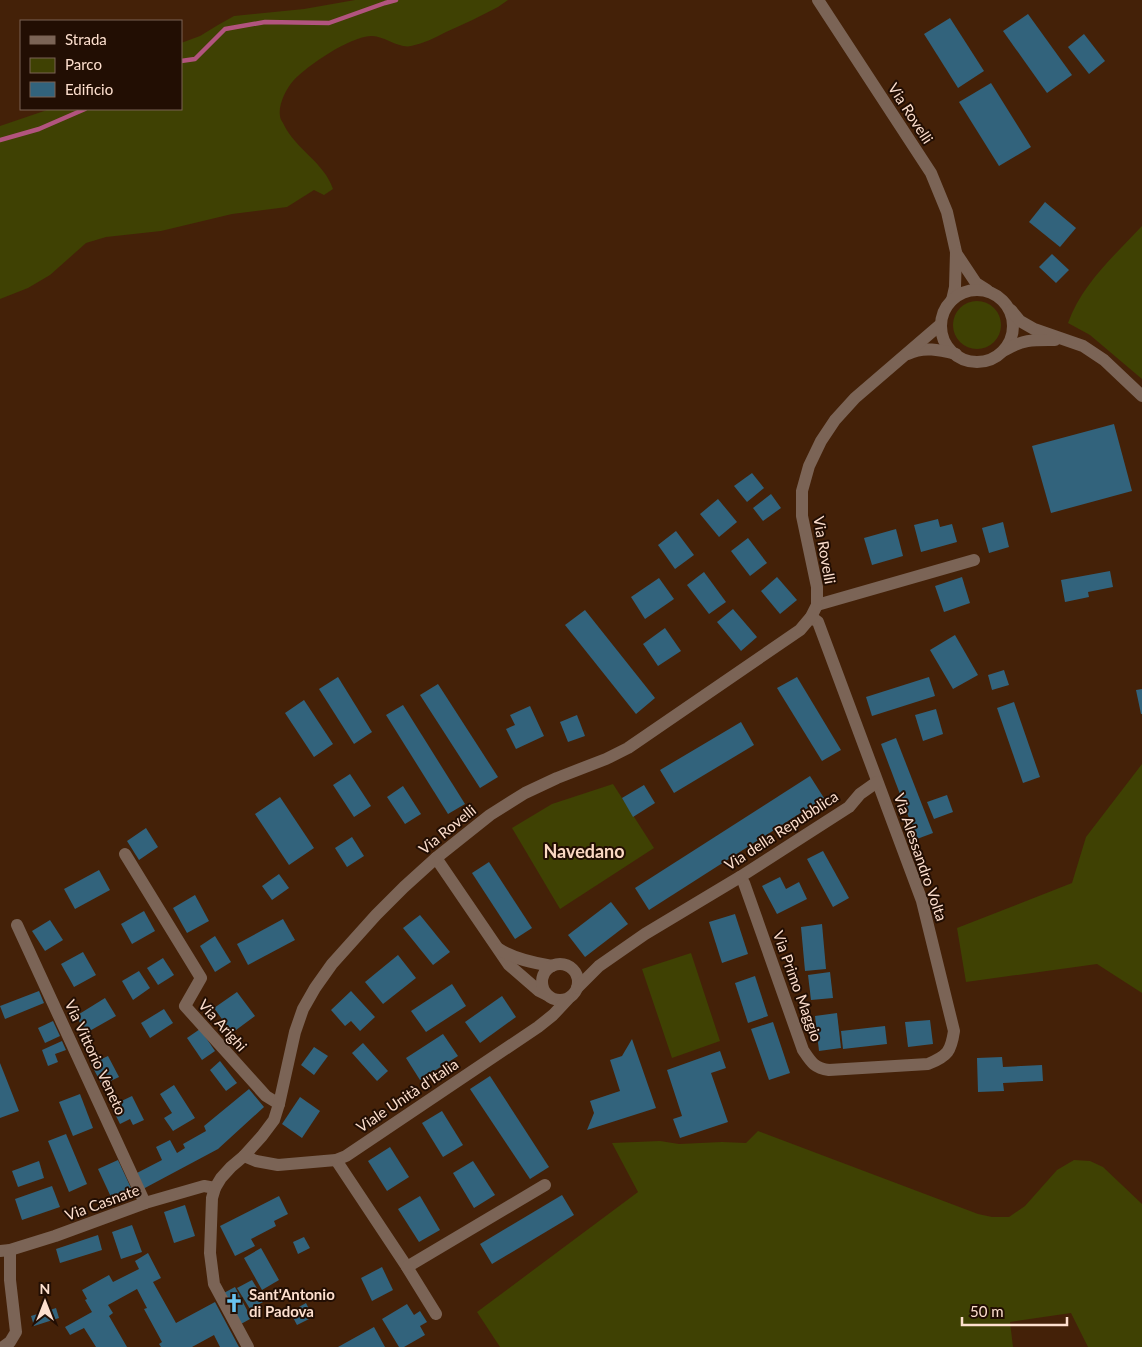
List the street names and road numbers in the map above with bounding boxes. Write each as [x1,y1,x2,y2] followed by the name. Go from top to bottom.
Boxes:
[885,79,937,147] street label: Via Rovelli
[810,515,840,585] street label: Via Rovelli
[721,787,841,873] street label: Via della Repubblica
[891,791,951,923] street label: Via Alessandro Volta
[415,800,479,858] street label: Via Rovelli
[770,928,826,1044] street label: Via Primo Maggio
[195,995,251,1055] street label: Via Arighi
[61,997,131,1117] street label: Via Vittorio Veneto
[353,1054,461,1136] street label: Viale Unità d'Italia
[62,1180,142,1224] street label: Via Casnate

